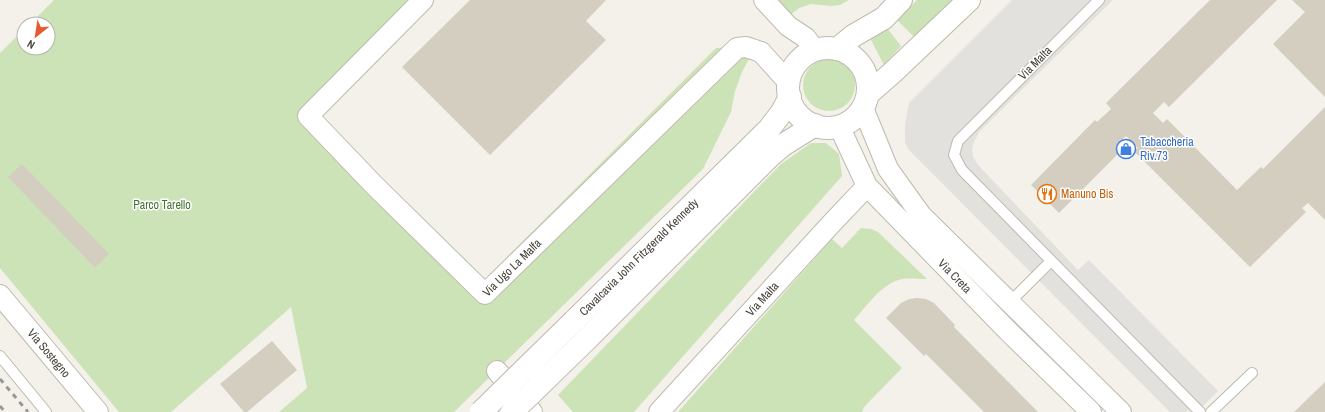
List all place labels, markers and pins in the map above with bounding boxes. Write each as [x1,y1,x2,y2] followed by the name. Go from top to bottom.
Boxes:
[1140,134,1194,164] place label: Tabaccheria Riv.73
[1115,138,1137,160] shop icon: Tabaccheria Riv.73
[1036,183,1058,205] restaurant icon: Manuno Bis
[1061,186,1114,202] place label: Manuno Bis

